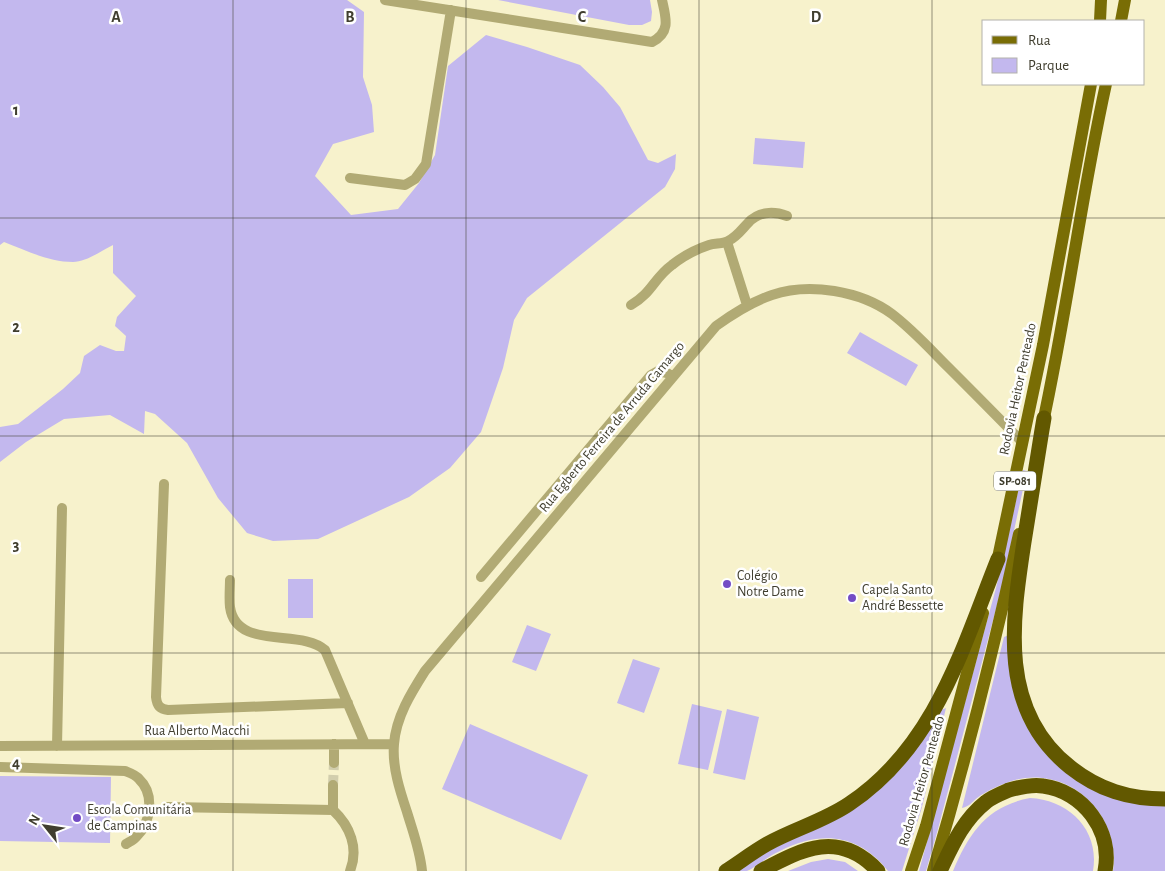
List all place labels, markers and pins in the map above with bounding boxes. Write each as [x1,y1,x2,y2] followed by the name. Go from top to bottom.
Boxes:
[737,569,804,599] place label: Colégio Notre Dame
[721,578,733,590] marker: Colégio Notre Dame
[862,583,944,613] place label: Capela Santo André Bessette
[846,592,858,604] marker: Capela Santo André Bessette
[87,803,192,833] place label: Escola Comunitária de Campinas
[71,812,83,824] marker: Escola Comunitária de Campinas

